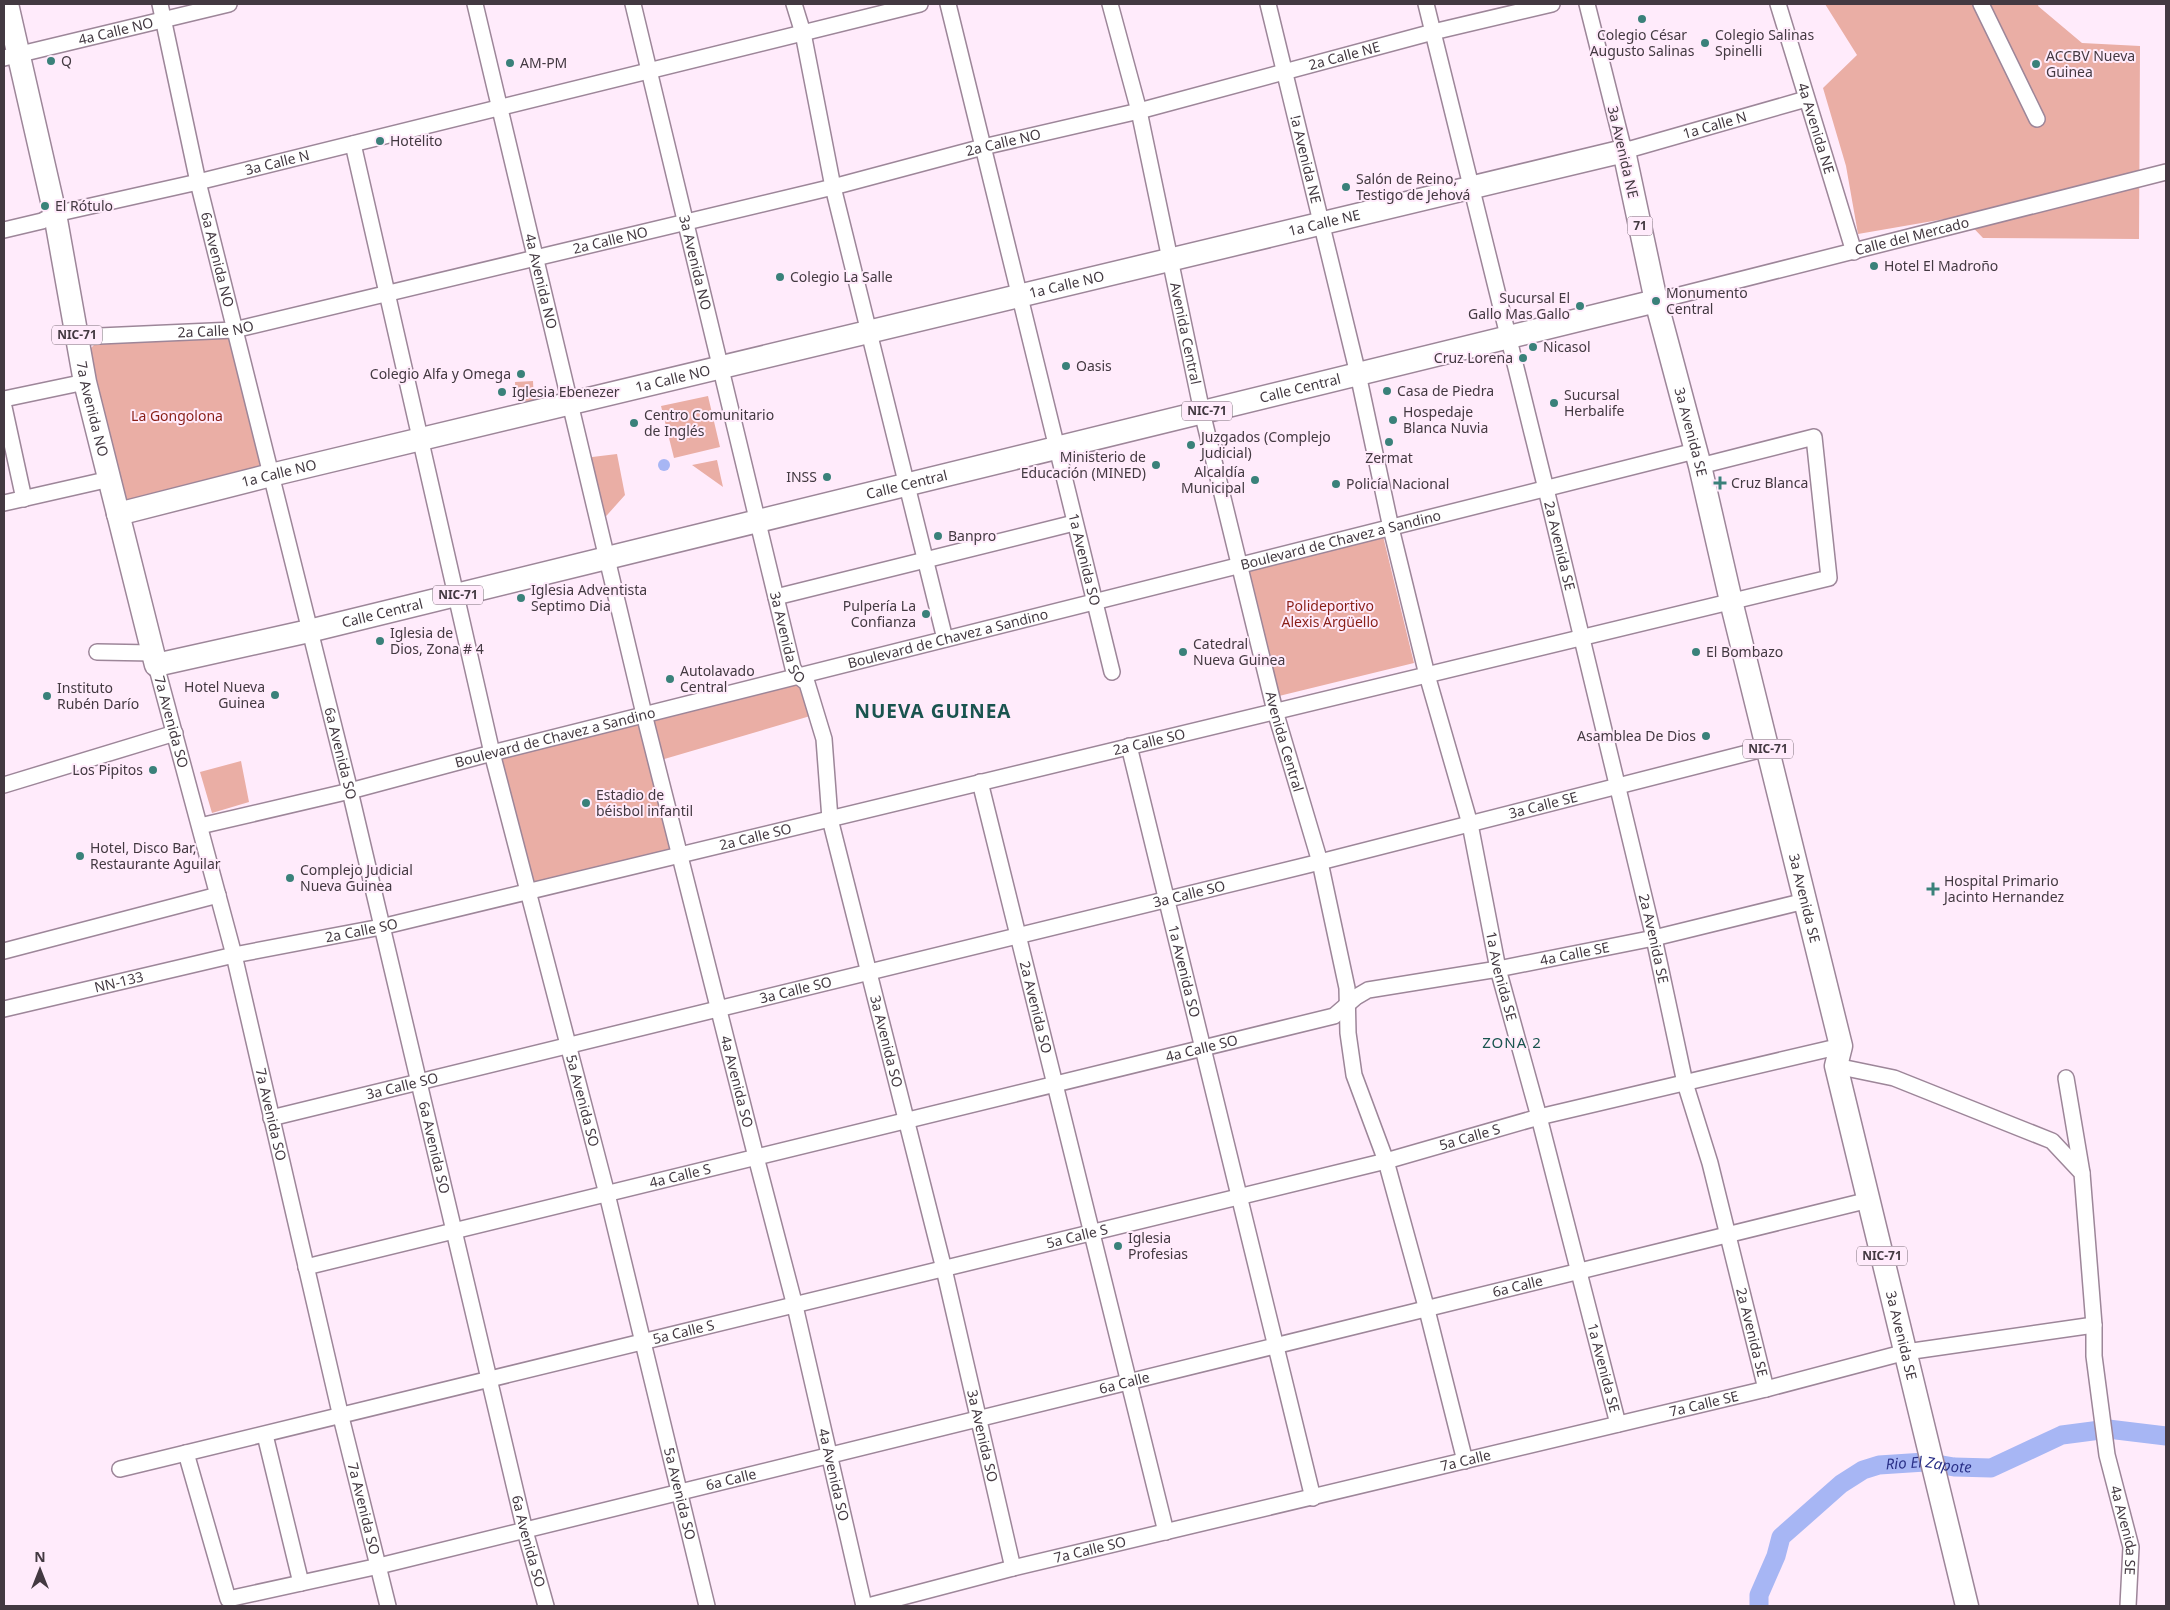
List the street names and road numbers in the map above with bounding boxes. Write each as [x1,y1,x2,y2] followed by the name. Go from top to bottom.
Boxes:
[76,12,155,49] street label: 4a Calle NO
[1306,37,1382,74] street label: 2a Calle NE
[1794,80,1839,176] street label: 4a Avenida NE
[1604,104,1643,200] street label: 3a Avenida NE
[1680,106,1749,143] street label: 1a Calle N
[1286,113,1326,205] street label: !a Avenida NE
[963,124,1043,160] street label: 2a Calle NO
[243,145,311,179] street label: 3a Calle N
[1286,204,1362,240] street label: 1a Calle NE
[197,210,239,309] street label: 6a Avenida NO
[1853,212,1971,259] street label: Calle del Mercado
[675,213,716,312] street label: 3a Avenida NO
[1628,217,1652,236] road number: 71
[571,222,650,258] street label: 2a Calle NO
[521,232,562,331] street label: 4a Avenida NO
[1027,266,1106,302] street label: 1a Calle NO
[1166,280,1206,386] street label: Avenida Central
[177,316,256,342] street label: 2a Calle NO
[52,326,102,344] road number: NIC-71
[72,360,113,459] street label: 7a Avenida NO
[633,360,712,396] street label: 1a Calle NO
[1257,369,1343,407] street label: Calle Central
[1670,385,1712,478] street label: 3a Avenida SE
[1182,402,1232,421] road number: NIC-71
[239,454,318,491] street label: 1a Calle NO
[864,465,949,503] street label: Calle Central
[1540,499,1580,592] street label: 2a Avenida SE
[1238,505,1443,574] street label: Boulevard de Chavez a Sandino
[1064,511,1105,608] street label: 1a Avenida SO
[433,586,483,604] road number: NIC-71
[766,590,810,687] street label: 3a Avenida SO
[340,593,425,632] street label: Calle Central
[845,604,1050,672] street label: Boulevard de Chavez a Sandino
[150,674,193,770] street label: 7a Avenida SO
[1261,689,1309,794] street label: Avenida Central
[453,702,657,772] street label: Boulevard de Chavez a Sandino
[320,705,362,801] street label: 6a Avenida SO
[1111,724,1187,759] street label: 2a Calle SO
[1743,740,1793,759] road number: NIC-71
[1506,787,1579,823] street label: 3a Calle SE
[717,818,793,854] street label: 2a Calle SO
[1785,851,1825,945] street label: 3a Avenida SE
[1151,875,1227,911] street label: 3a Calle SO
[1635,892,1673,985] street label: 2a Avenida SE
[323,913,400,946] street label: 2a Calle SO
[1164,923,1205,1019] street label: 1a Avenida SO
[1482,930,1522,1023] street label: 1a Avenida SE
[1538,937,1611,969] street label: 4a Calle SE
[1016,959,1057,1055] street label: 2a Avenida SO
[92,967,145,996] street label: NN-133
[757,972,834,1007] street label: 3a Calle SO
[866,993,908,1089] street label: 3a Avenida SO
[1164,1030,1240,1066] street label: 4a Calle SO
[717,1033,758,1130] street label: 4a Avenida SO
[562,1052,604,1149] street label: 5a Avenida SO
[252,1066,291,1163] street label: 7a Avenida SO
[364,1068,440,1103] street label: 3a Calle SO
[415,1099,455,1196] street label: 6a Avenida SO
[1437,1119,1503,1154] street label: 5a Calle S
[647,1158,713,1192] street label: 4a Calle S
[1044,1219,1110,1252] street label: 5a Calle S
[1857,1246,1907,1266] road number: NIC-71
[1490,1270,1545,1301] street label: 6a Calle
[1732,1286,1773,1379] street label: 2a Avenida SE
[1882,1289,1922,1382] street label: 3a Avenida SE
[651,1315,716,1348] street label: 5a Calle S
[1583,1321,1625,1414] street label: 1a Avenida SE
[1097,1367,1152,1398] street label: 6a Calle
[1667,1386,1740,1421] street label: 7a Calle SE
[963,1388,1003,1484] street label: 3a Avenida SO
[814,1426,854,1523] street label: 4a Avenida SO
[1438,1445,1493,1475] street label: 7a Calle
[660,1446,701,1542] street label: 5a Avenida SO
[344,1460,385,1557] street label: 7a Avenida SO
[704,1464,758,1494] street label: 6a Calle
[2106,1483,2141,1576] street label: 4a Avenida SE
[508,1493,550,1589] street label: 6a Avenida SO
[1052,1531,1128,1567] street label: 7a Calle SO

